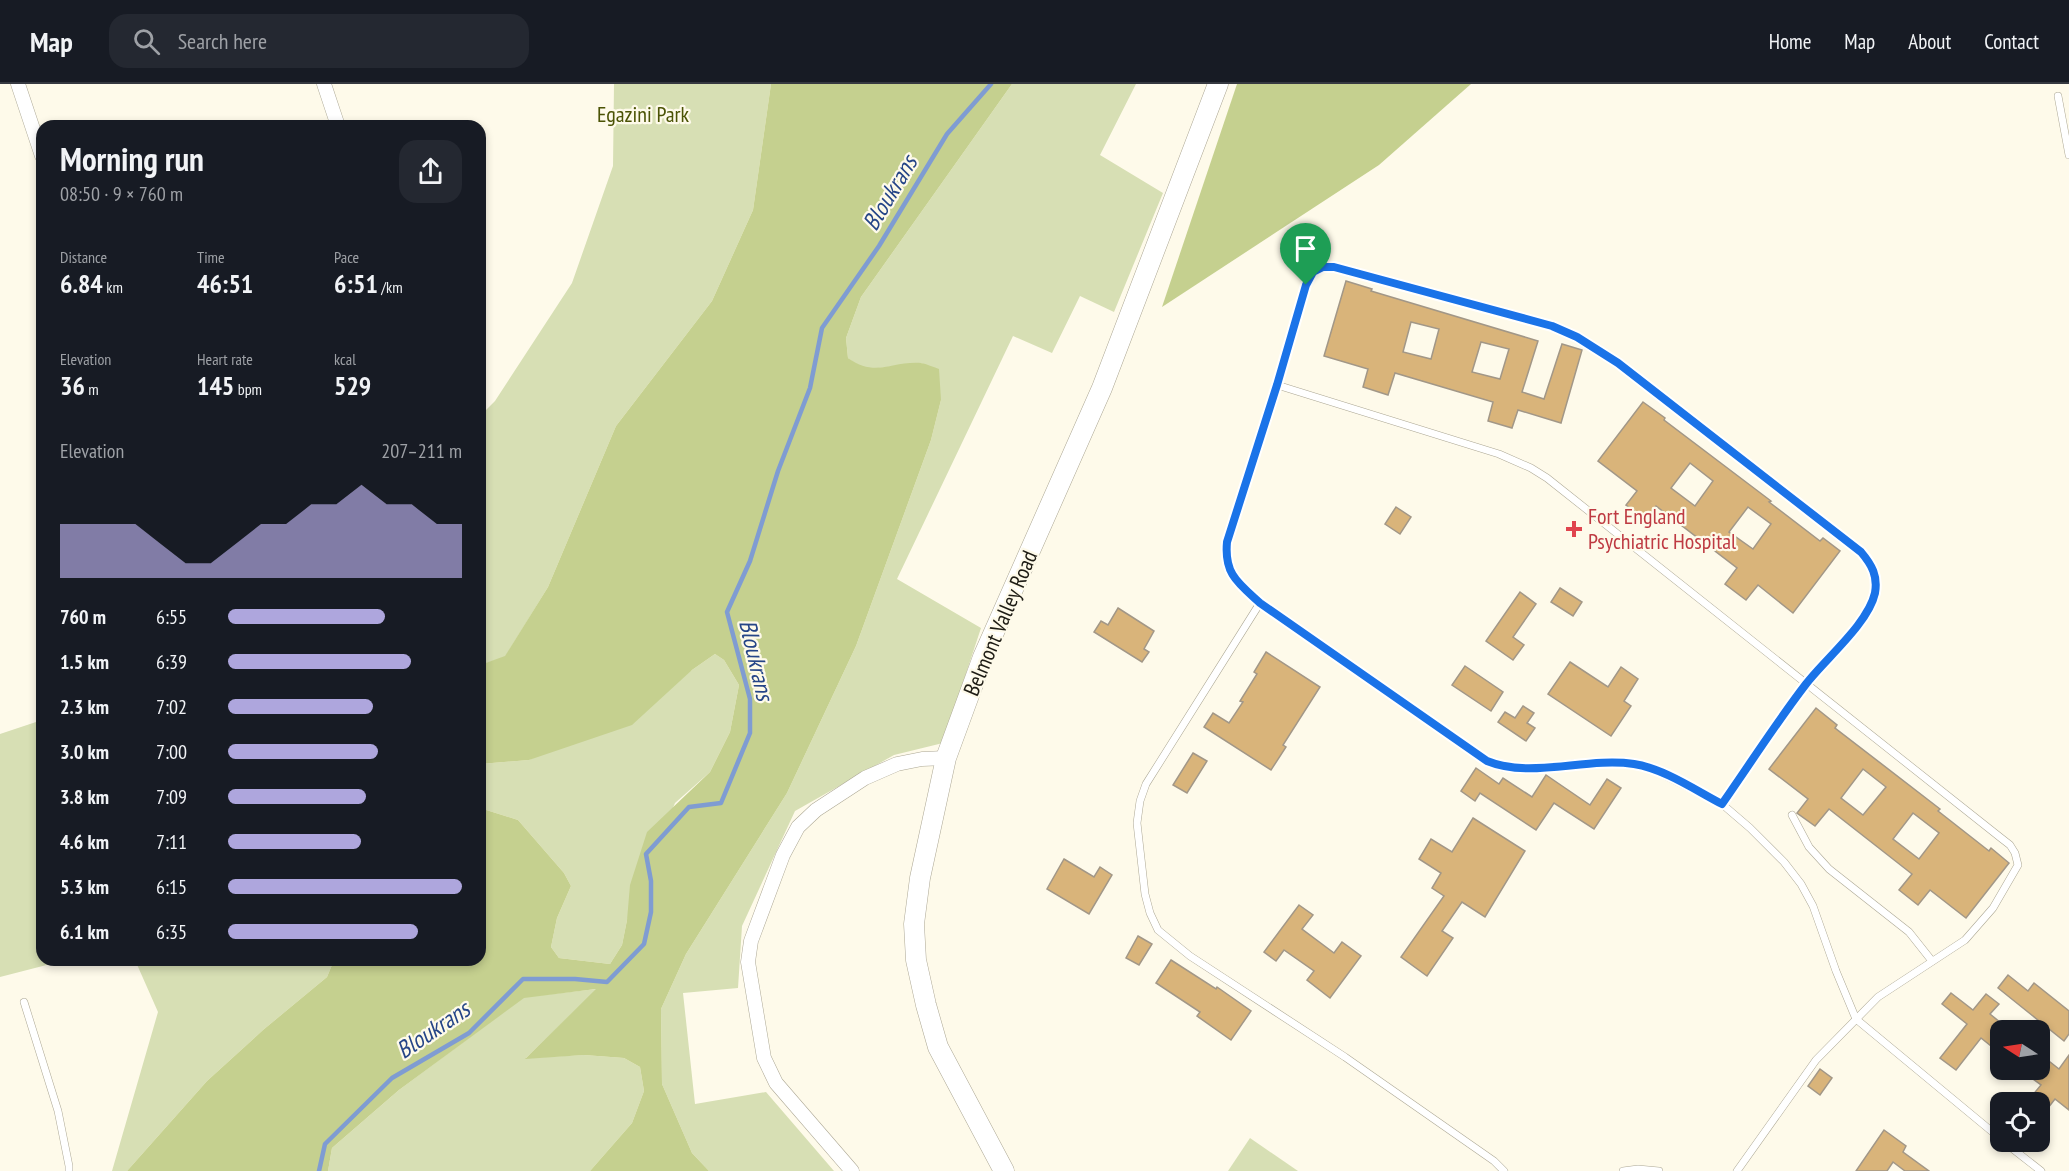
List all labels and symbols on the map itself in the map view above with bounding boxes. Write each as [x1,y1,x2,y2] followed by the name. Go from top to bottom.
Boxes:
[597,100,690,128] park label: Egazini Park
[855,147,925,236] water label: Bloukrans
[1280,223,1331,285] pin
[1588,502,1737,555] place label: Fort England Psychiatric Hospital
[1565,520,1583,538] marker: Fort England Psychiatric Hospital
[957,546,1043,700] street label: Belmont Valley Road
[732,617,781,706] water label: Bloukrans
[390,992,478,1065] water label: Bloukrans
[1990,1020,2050,1080] north arrow

